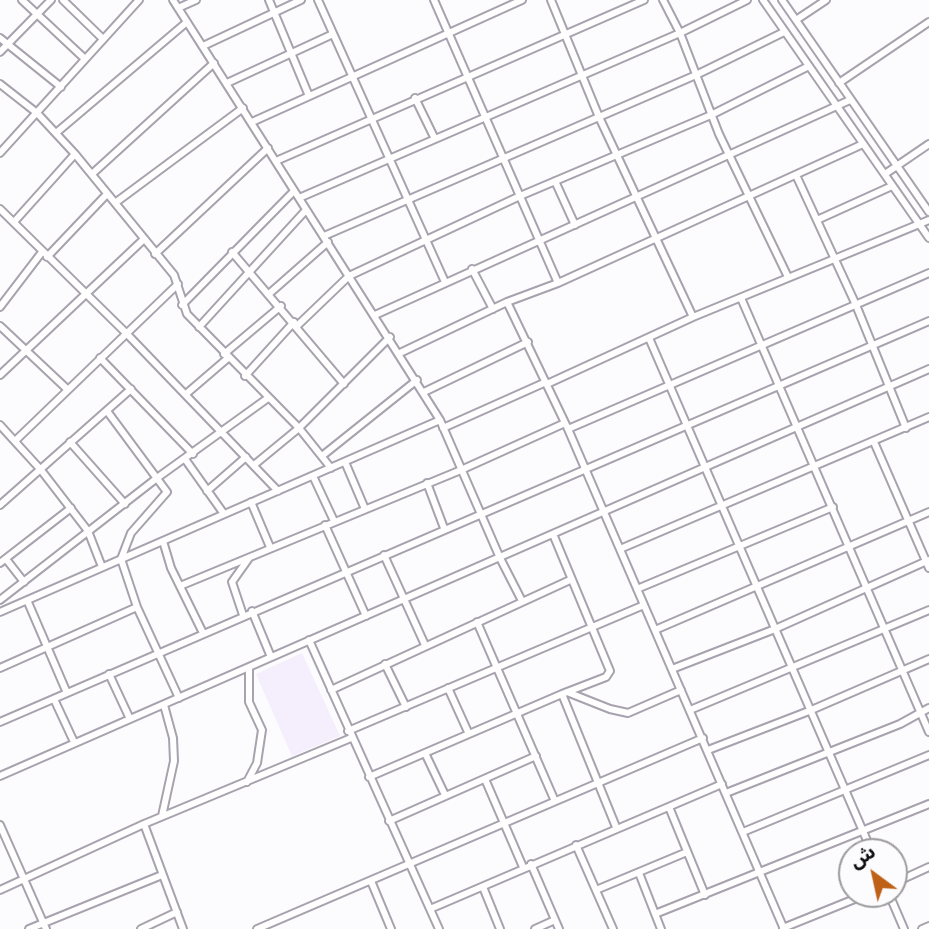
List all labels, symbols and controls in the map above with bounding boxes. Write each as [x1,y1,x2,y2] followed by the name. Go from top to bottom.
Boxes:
[838,838,908,908] north arrow
[846,841,880,873] text: ش

